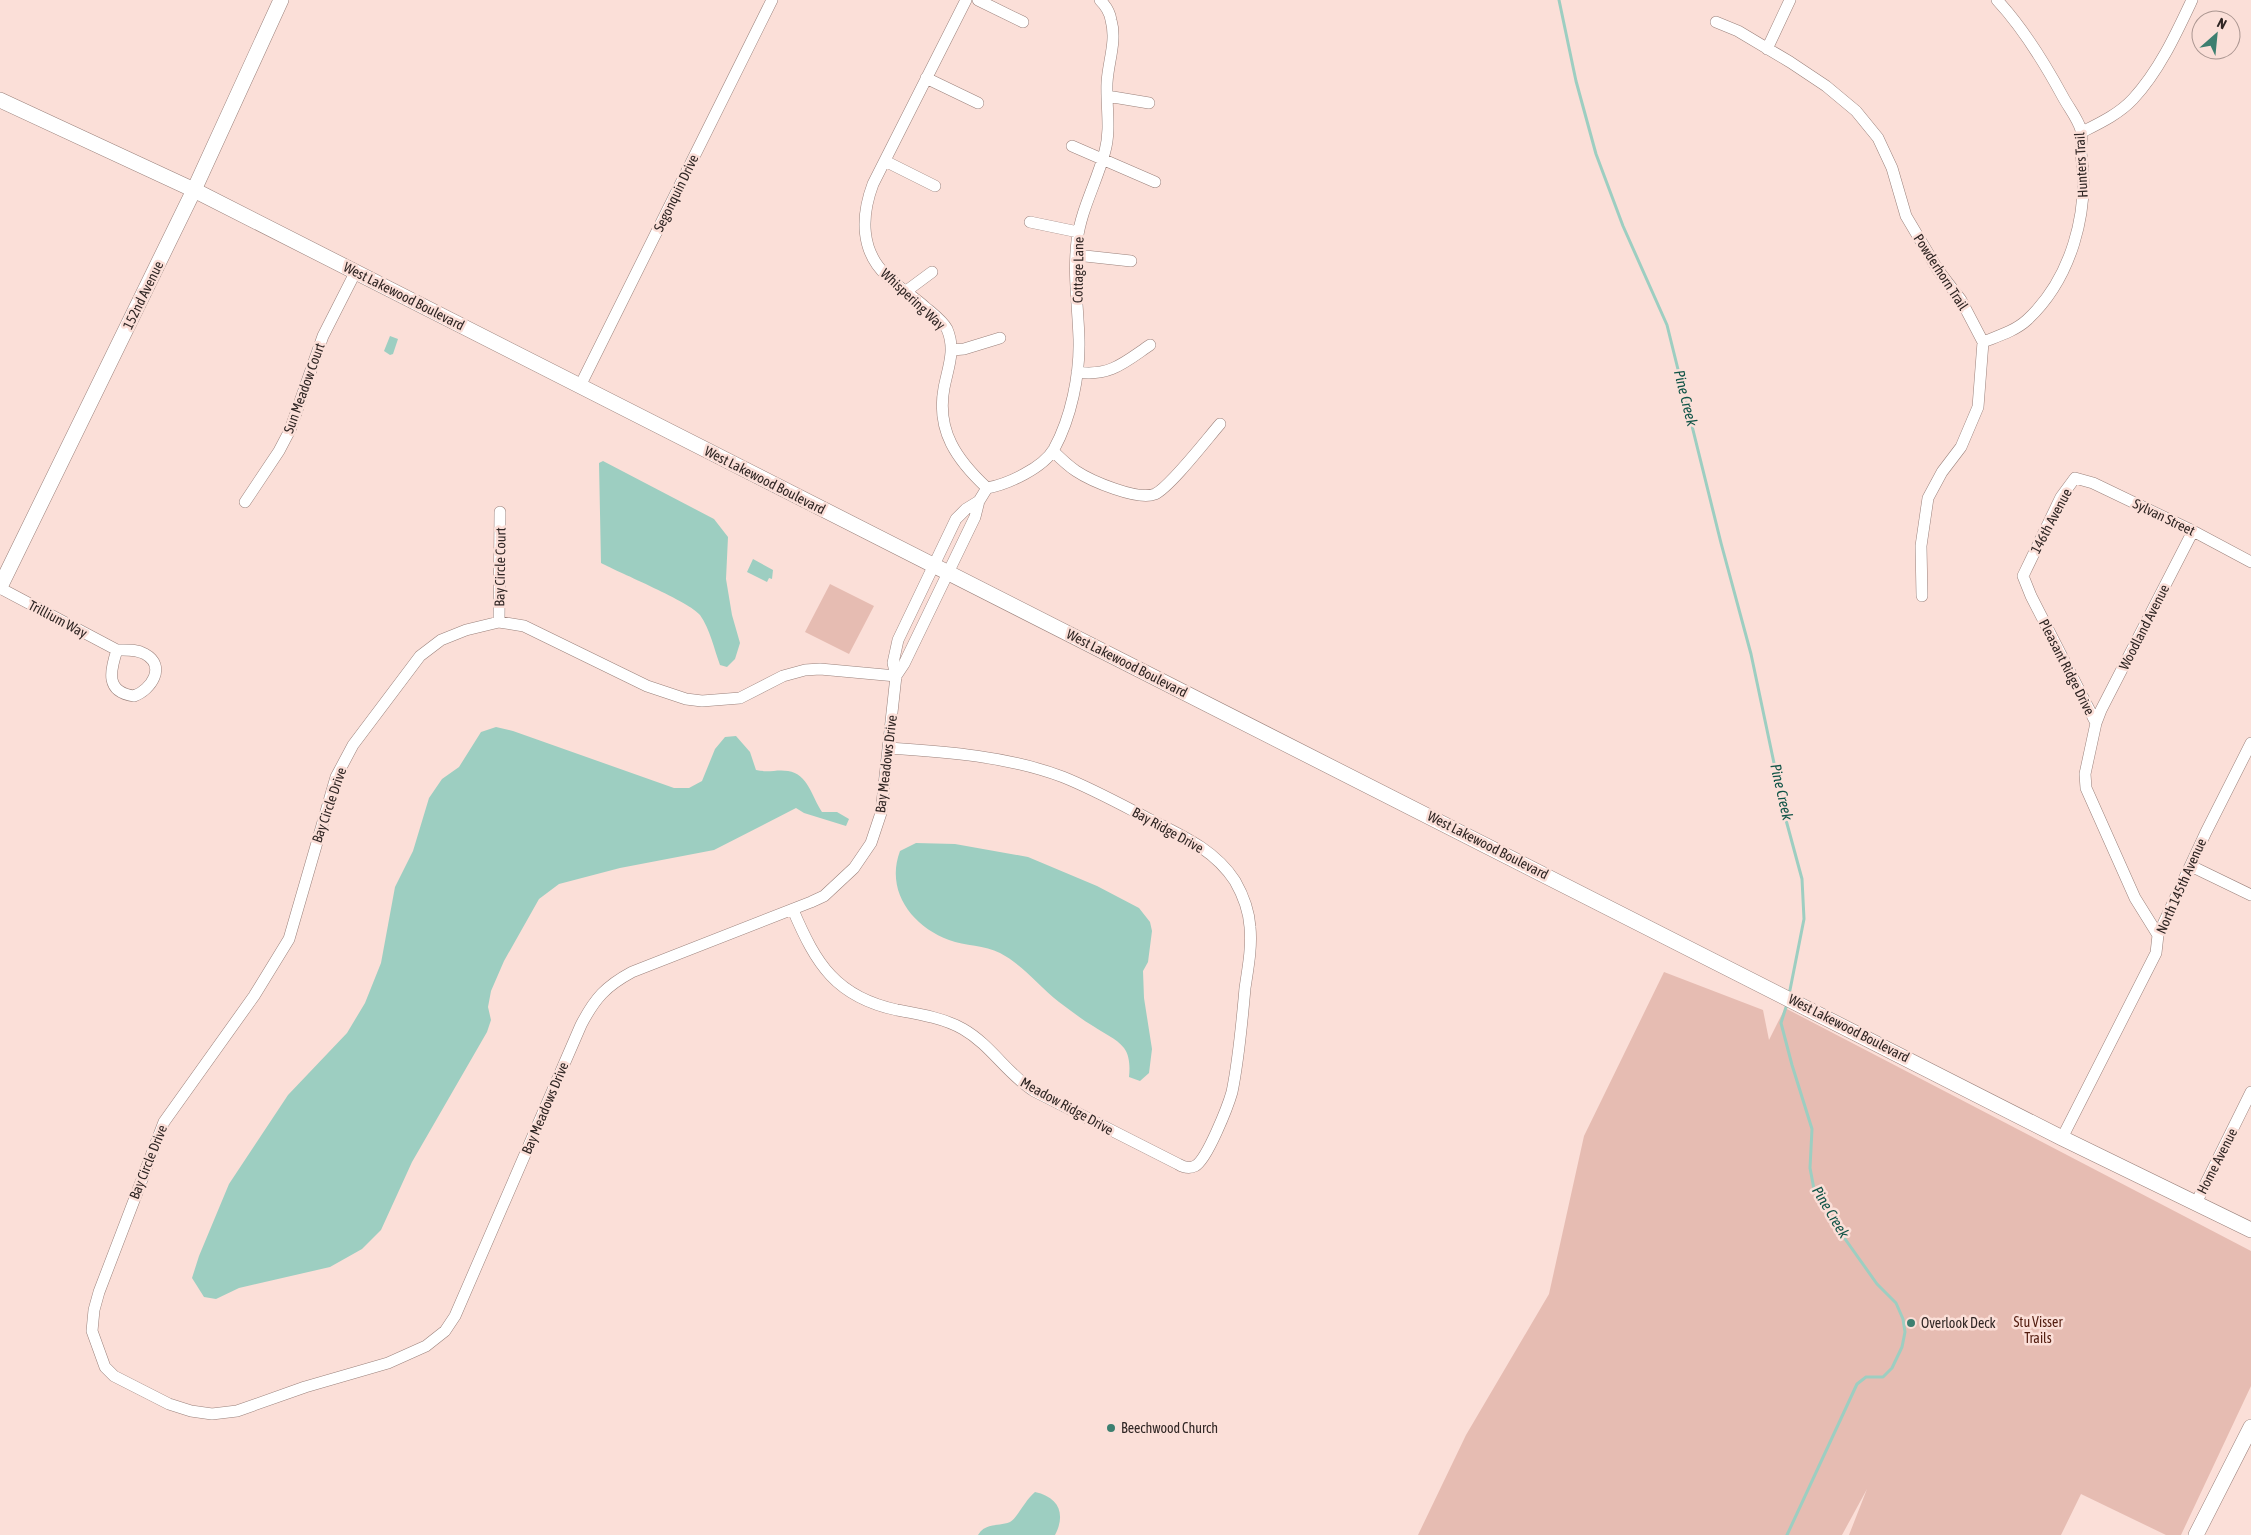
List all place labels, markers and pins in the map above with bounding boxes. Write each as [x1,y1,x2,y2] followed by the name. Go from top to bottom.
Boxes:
[1921,1315,1996,1331] place label: Overlook Deck
[1905,1317,1917,1329] marker: Overlook Deck
[1121,1420,1218,1436] place label: Beechwood Church
[1105,1422,1117,1434] marker: Beechwood Church

